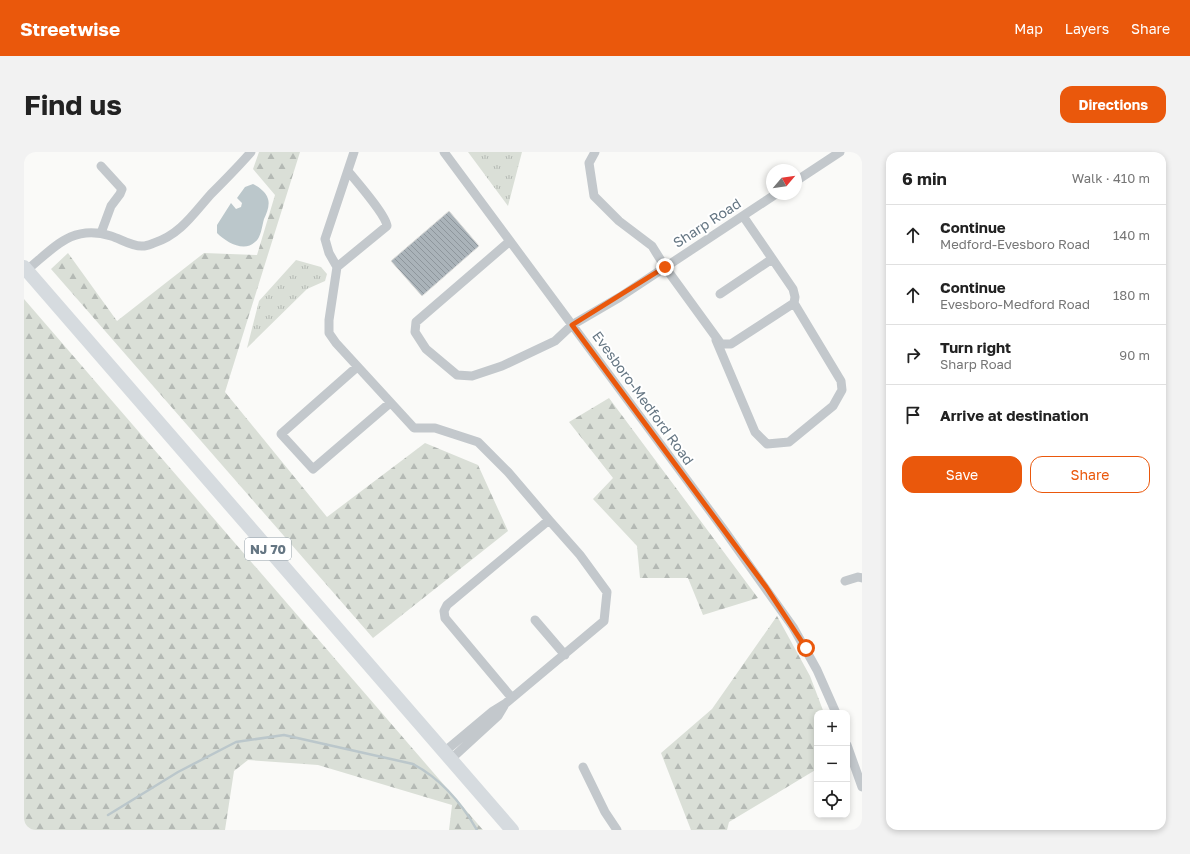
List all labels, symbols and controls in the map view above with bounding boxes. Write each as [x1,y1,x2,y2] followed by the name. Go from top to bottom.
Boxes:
[20,17,120,40] text: Streetwise
[1014,20,1043,37] text: Map
[1065,20,1109,37] text: Layers
[1131,20,1170,37] text: Share
[1060,86,1166,123] button: Directions
[24,88,122,121] text: Find us
[766,164,802,200] north arrow
[902,168,947,189] text: 6 min
[1072,170,1150,186] text: Walk · 410 m
[670,194,744,251] street label: Sharp Road
[940,218,1006,236] text: Continue
[902,224,924,246] icon: ahead
[1113,227,1150,243] text: 140 m
[940,236,1090,252] text: Medford-Evesboro Road
[656,258,674,276] route end
[940,278,1006,296] text: Continue
[902,284,924,306] icon: ahead
[1113,287,1150,303] text: 180 m
[940,296,1090,312] text: Evesboro-Medford Road
[589,327,698,468] street label: Evesboro-Medford Road
[940,338,1011,356] text: Turn right
[902,344,924,366] icon: right
[1119,347,1150,363] text: 90 m
[940,356,1012,372] text: Sharp Road
[902,404,924,426] icon: arrive
[940,406,1089,424] text: Arrive at destination
[902,456,1022,493] button: Save
[1030,456,1150,493] button: Share
[245,538,291,560] road number: NJ 70
[797,639,815,657] route start
[814,710,850,818] map controls
[814,710,850,746] button: +
[814,746,850,782] button: −
[814,782,850,818] button: locate

